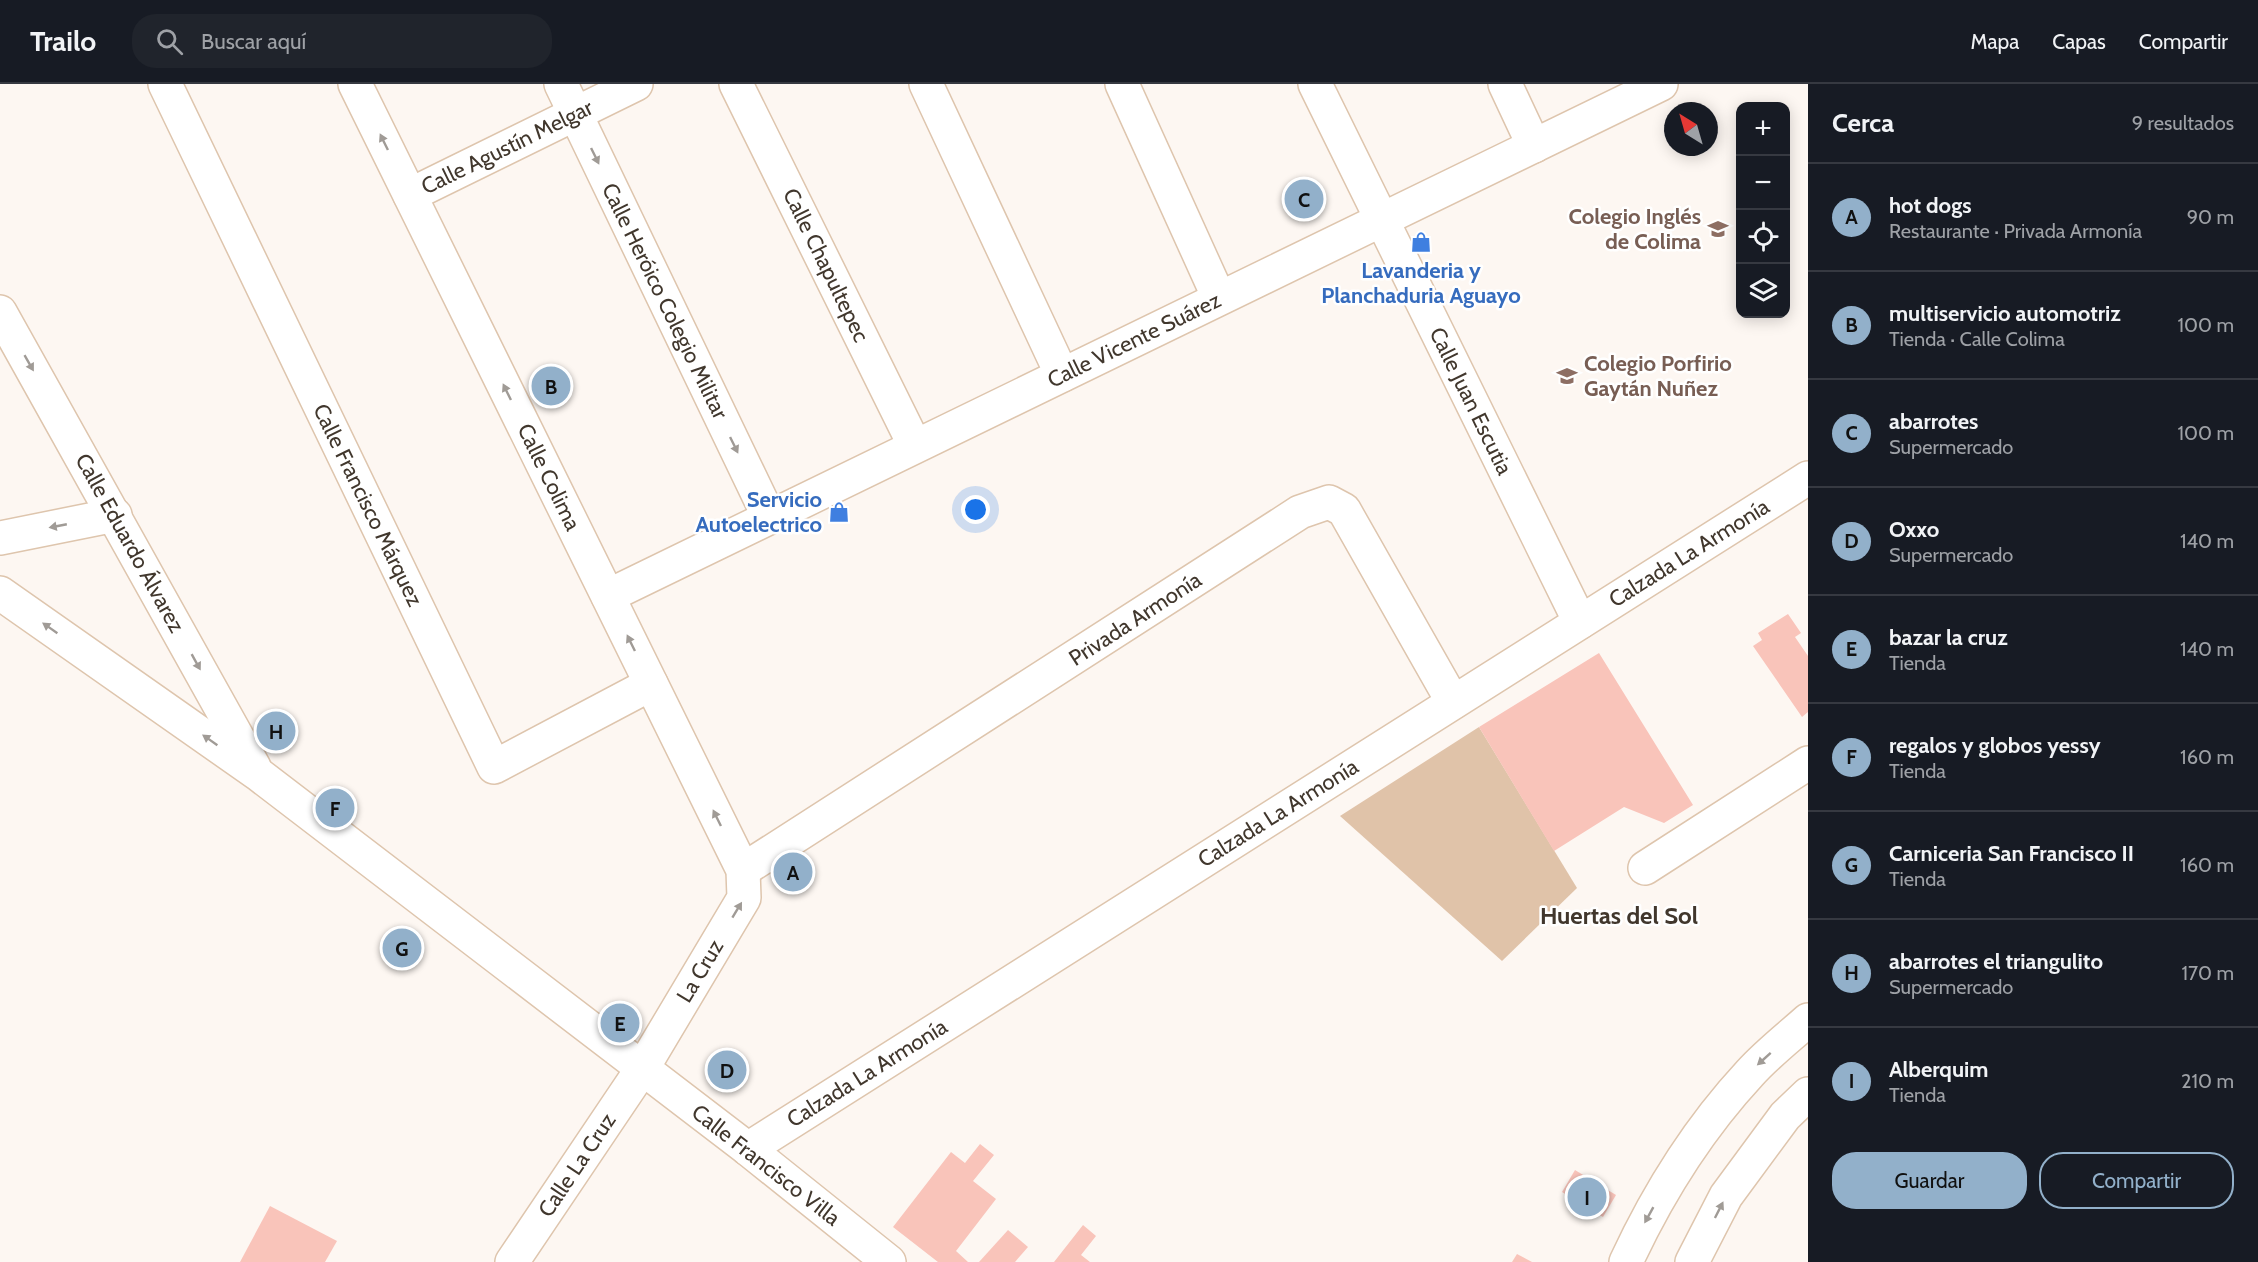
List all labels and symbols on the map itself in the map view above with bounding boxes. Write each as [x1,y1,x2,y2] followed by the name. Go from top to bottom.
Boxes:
[417,94,597,200] street label: Calle Agustín Melgar
[1664,102,1718,156] north arrow
[379,134,389,151] one-way arrow
[590,147,600,164] one-way arrow
[1284,176,1324,222] pin: C
[596,179,734,423] street label: Calle Heróico Colegio Militar
[777,184,875,346] street label: Calle Chapultepec
[1568,203,1701,255] place label: Colegio Inglés de Colima
[1706,217,1730,241] school or university icon: Colegio Inglés de Colima
[1409,230,1433,254] shop icon: Lavanderia y Planchaduria Aguayo
[1321,257,1521,309] place label: Lavanderia y Planchaduria Aguayo
[1043,286,1225,394] street label: Calle Vicente Suárez
[1424,323,1519,479] street label: Calle Juan Escutia
[1584,350,1732,402] place label: Colegio Porfirio Gaytán Nuñez
[24,355,34,372] one-way arrow
[532,364,570,408] pin: B
[1555,364,1579,388] school or university icon: Colegio Porfirio Gaytán Nuñez
[503,384,512,401] one-way arrow
[307,399,429,611] street label: Calle Francisco Márquez
[512,419,587,535] street label: Calle Colima
[730,436,739,453] one-way arrow
[70,449,190,637] street label: Calle Eduardo Álvarez
[695,486,822,538] place label: Servicio Autoelectrico
[1604,493,1774,613] street label: Calzada La Armonía
[961,495,990,524] your location
[827,500,851,524] shop icon: Servicio Autoelectrico
[48,522,67,531] one-way arrow
[1064,566,1207,672] street label: Privada Armonía
[42,622,58,634] one-way arrow
[626,634,635,651] one-way arrow
[191,654,201,671] one-way arrow
[256,708,296,754] pin: H
[202,734,218,746] one-way arrow
[1193,753,1363,873] street label: Calzada La Armonía
[316,786,354,830] pin: F
[712,809,722,826] one-way arrow
[774,850,812,894] pin: A
[1540,901,1698,930] district label: Huertas del Sol
[731,902,742,918] one-way arrow
[382,926,422,970] pin: G
[671,935,729,1007] street label: La Cruz
[600,1000,640,1046] pin: E
[782,1013,952,1133] street label: Calzada La Armonía
[708,1048,746,1092] pin: D
[1757,1052,1772,1066] one-way arrow
[686,1099,846,1232] street label: Calle Francisco Villa
[532,1108,622,1222] street label: Calle La Cruz
[1568,1174,1606,1220] pin: I
[1714,1201,1724,1218] one-way arrow
[1644,1207,1654,1224] one-way arrow

